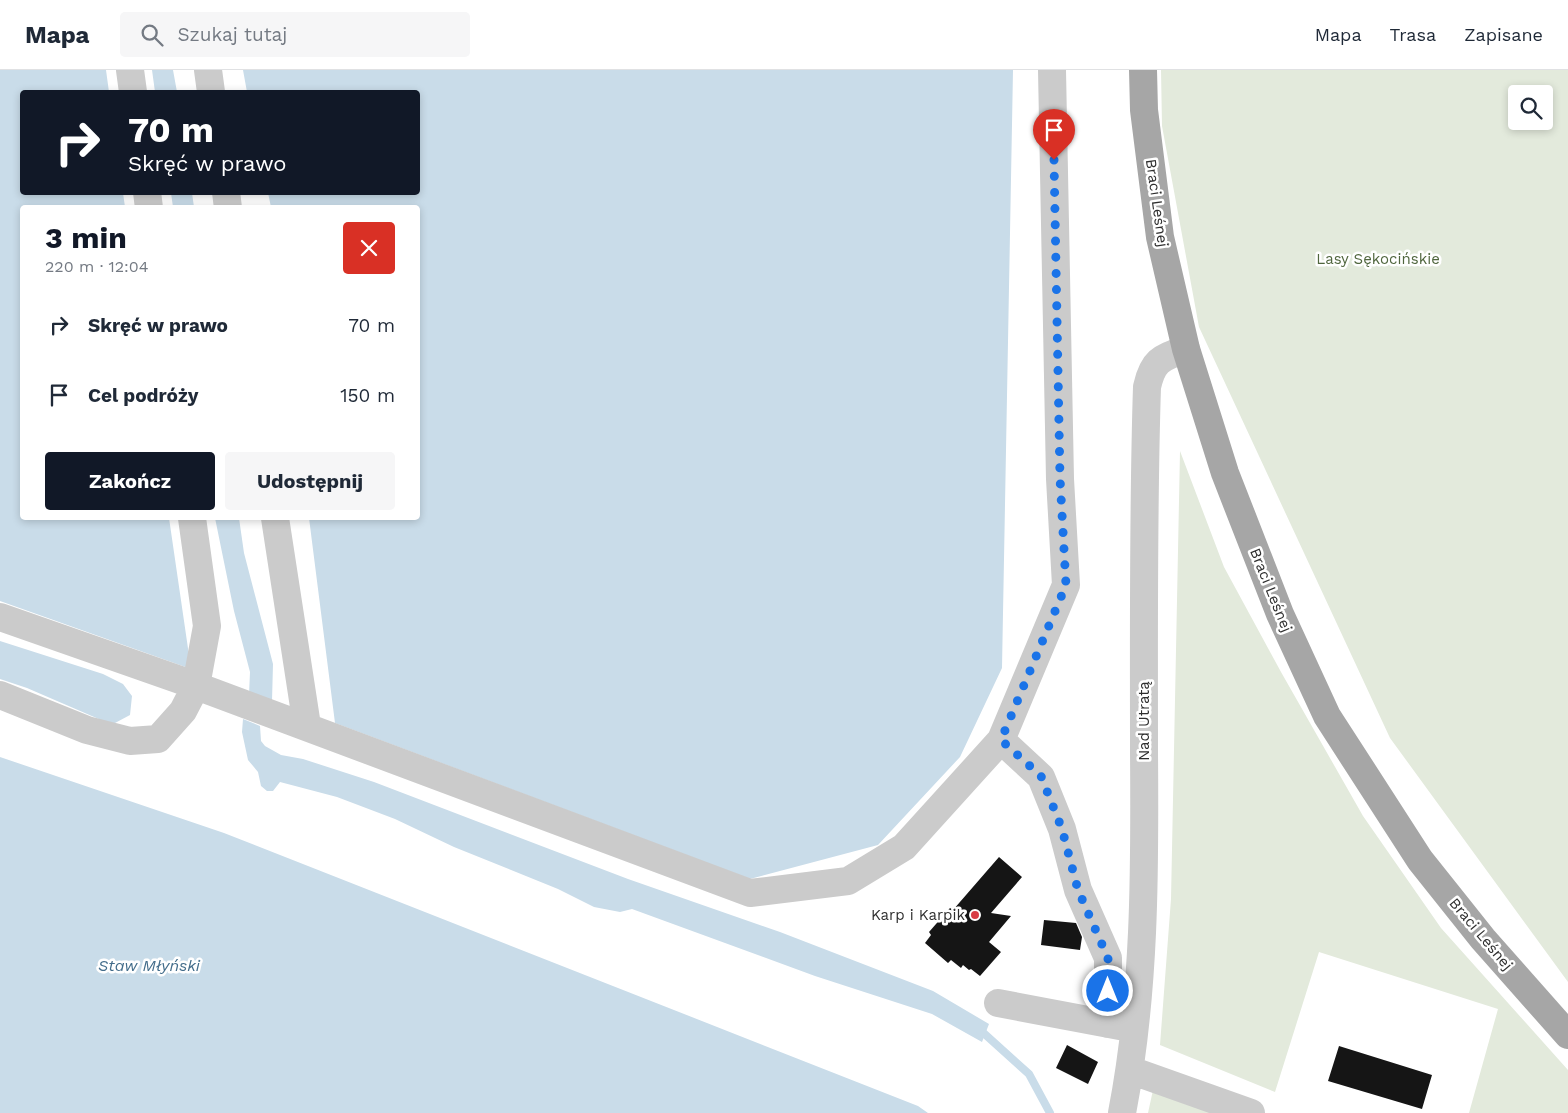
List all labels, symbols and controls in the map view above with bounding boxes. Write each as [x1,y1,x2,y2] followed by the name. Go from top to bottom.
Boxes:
[120,12,470,57] search box
[25,21,90,49] text: Mapa
[138,21,166,49] icon: search
[178,23,287,46] text: Szukaj tutaj
[1315,24,1362,45] text: Mapa
[1390,24,1436,45] text: Trasa
[1464,24,1543,45] text: Zapisane
[1508,85,1553,130] map controls
[1508,85,1553,130] button: search
[128,109,214,151] text: 70 m
[1033,109,1075,160] pin
[45,110,110,175] icon: right
[1040,116,1068,144] icon: arrive
[128,151,287,176] text: Skręć w prawo
[1142,158,1172,248] street label: Braci Leśnej
[45,220,127,255] text: 3 min
[343,222,395,274] button: close
[1316,250,1440,268] park label: Lasy Sękocińskie
[45,257,149,276] text: 220 m · 12:04
[45,311,73,339] icon: right
[88,314,228,337] text: Skręć w prawo
[348,314,395,337] text: 70 m
[45,381,73,409] icon: arrive
[88,384,198,407] text: Cel podróży
[340,384,395,407] text: 150 m
[45,452,215,510] button: Zakończ
[225,452,395,510] button: Udostępnij
[1246,545,1296,635] street label: Braci Leśnej
[1135,681,1153,761] street label: Nad Utratą
[1446,894,1516,974] street label: Braci Leśnej
[871,906,965,924] place label: Karp i Karpik
[969,909,981,921] marker: Karp i Karpik
[98,956,201,975] water label: Staw Młyński
[1081,964,1133,1016] position arrow

